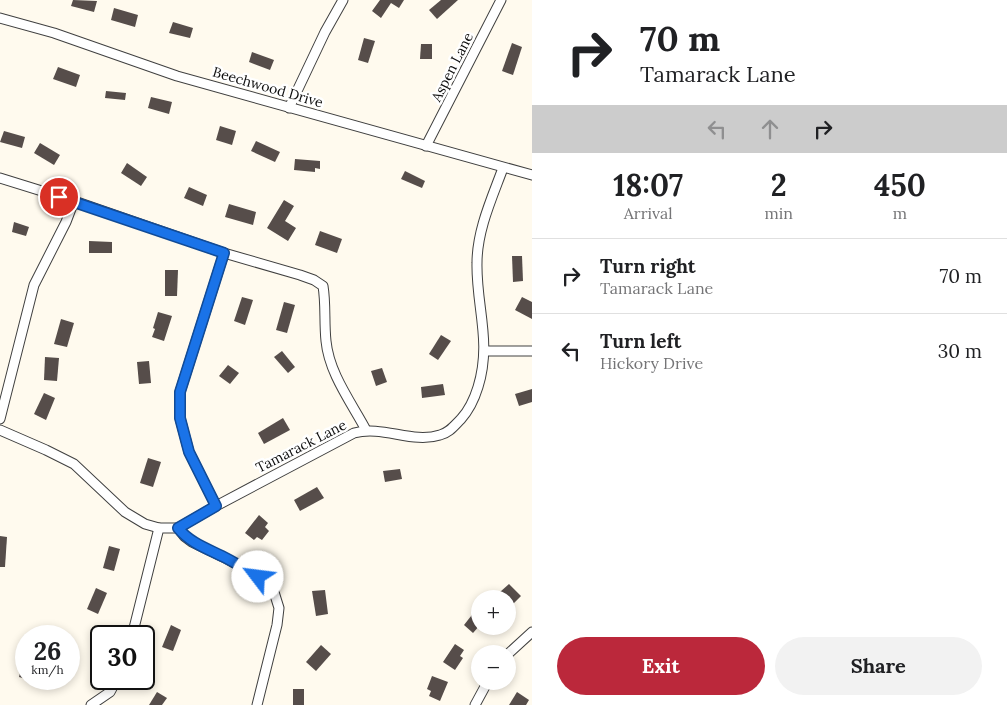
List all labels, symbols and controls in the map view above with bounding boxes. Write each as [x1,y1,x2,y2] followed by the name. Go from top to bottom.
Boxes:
[640,16,720,61] text: 70 m
[557,20,622,85] icon: right
[426,29,477,105] street label: Aspen Lane
[640,60,796,88] text: Tamarack Lane
[211,63,326,111] street label: Beechwood Drive
[703,115,731,143] icon: left
[756,115,784,143] icon: ahead
[809,115,837,143] icon: right
[613,166,683,204] text: 18:07
[771,166,787,204] text: 2
[874,166,926,204] text: 450
[38,176,80,218] pin
[45,183,73,211] icon: arrive
[624,203,673,223] text: Arrival
[764,203,793,223] text: min
[893,203,907,223] text: m
[600,254,696,278] text: Turn right
[557,262,585,290] icon: right
[939,264,982,288] text: 70 m
[600,278,713,298] text: Tamarack Lane
[600,329,681,353] text: Turn left
[557,337,585,365] icon: left
[938,339,982,363] text: 30 m
[600,353,703,373] text: Hickory Drive
[253,415,350,477] street label: Tamarack Lane
[231,550,283,602] position arrow
[471,590,516,690] map controls
[471,590,516,635] button: +
[90,625,155,690] speed limit sign: 30
[34,635,61,667] text: 26
[557,637,765,695] button: Exit
[775,637,982,695] button: Share
[471,645,516,690] button: −
[31,662,64,677] text: km/h

